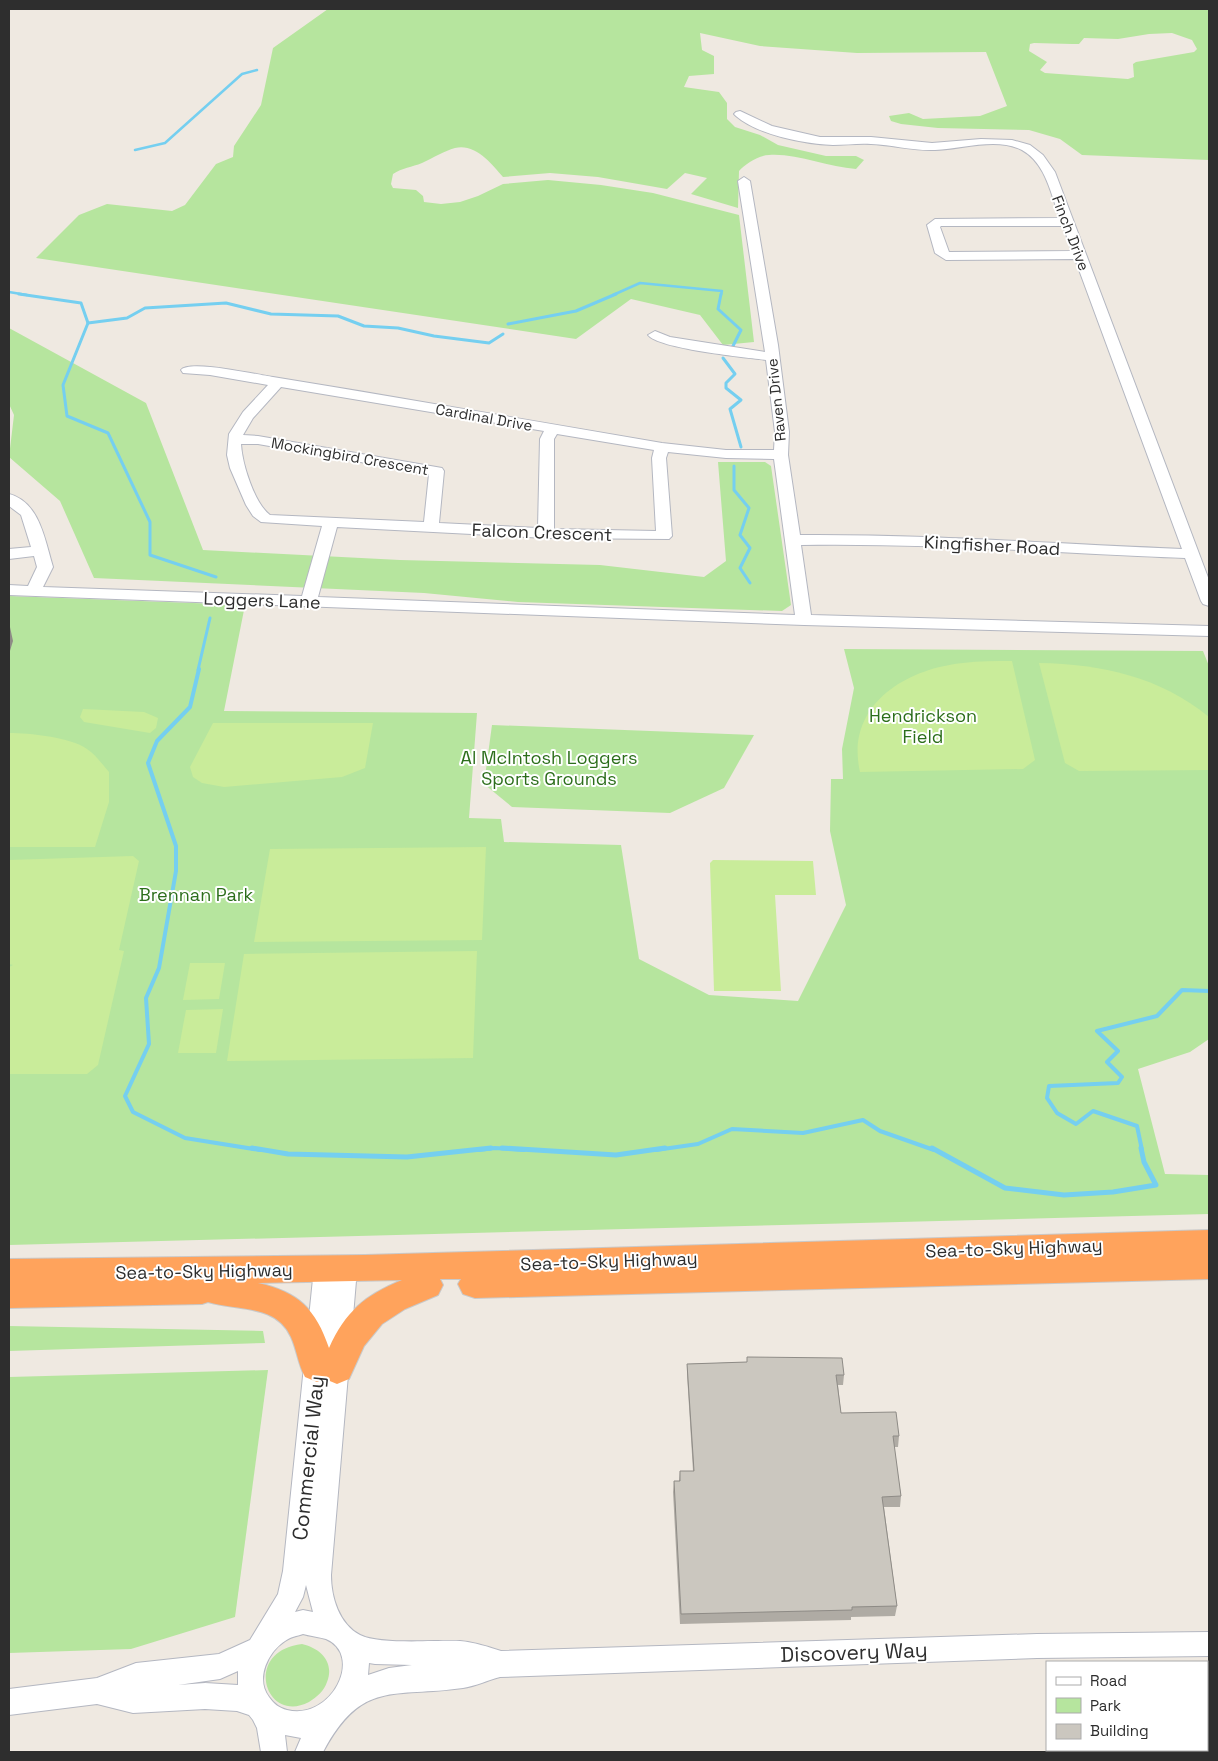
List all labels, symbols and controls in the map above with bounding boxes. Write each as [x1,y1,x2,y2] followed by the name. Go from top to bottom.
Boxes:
[1048,193,1094,273] street label: Finch Drive
[762,357,790,442] street label: Raven Drive
[434,399,534,435] street label: Cardinal Drive
[270,433,430,479] street label: Mockingbird Crescent
[471,518,613,546] street label: Falcon Crescent
[923,530,1061,560] street label: Kingfisher Road
[203,586,321,614] street label: Loggers Lane
[869,704,977,748] park label: Hendrickson Field
[461,746,637,790] park label: Al McIntosh Loggers Sports Grounds
[139,883,254,906] park label: Brennan Park
[925,1233,1103,1263] street label: Sea-to-Sky Highway
[520,1246,698,1276] street label: Sea-to-Sky Highway
[115,1258,293,1284] street label: Sea-to-Sky Highway
[286,1374,330,1542] street label: Commercial Way
[780,1636,928,1668] street label: Discovery Way
[1046,1661,1208,1751] legend
[1090,1671,1127,1690] text: Road
[1090,1696,1121,1715] text: Park
[1090,1721,1149,1740] text: Building

